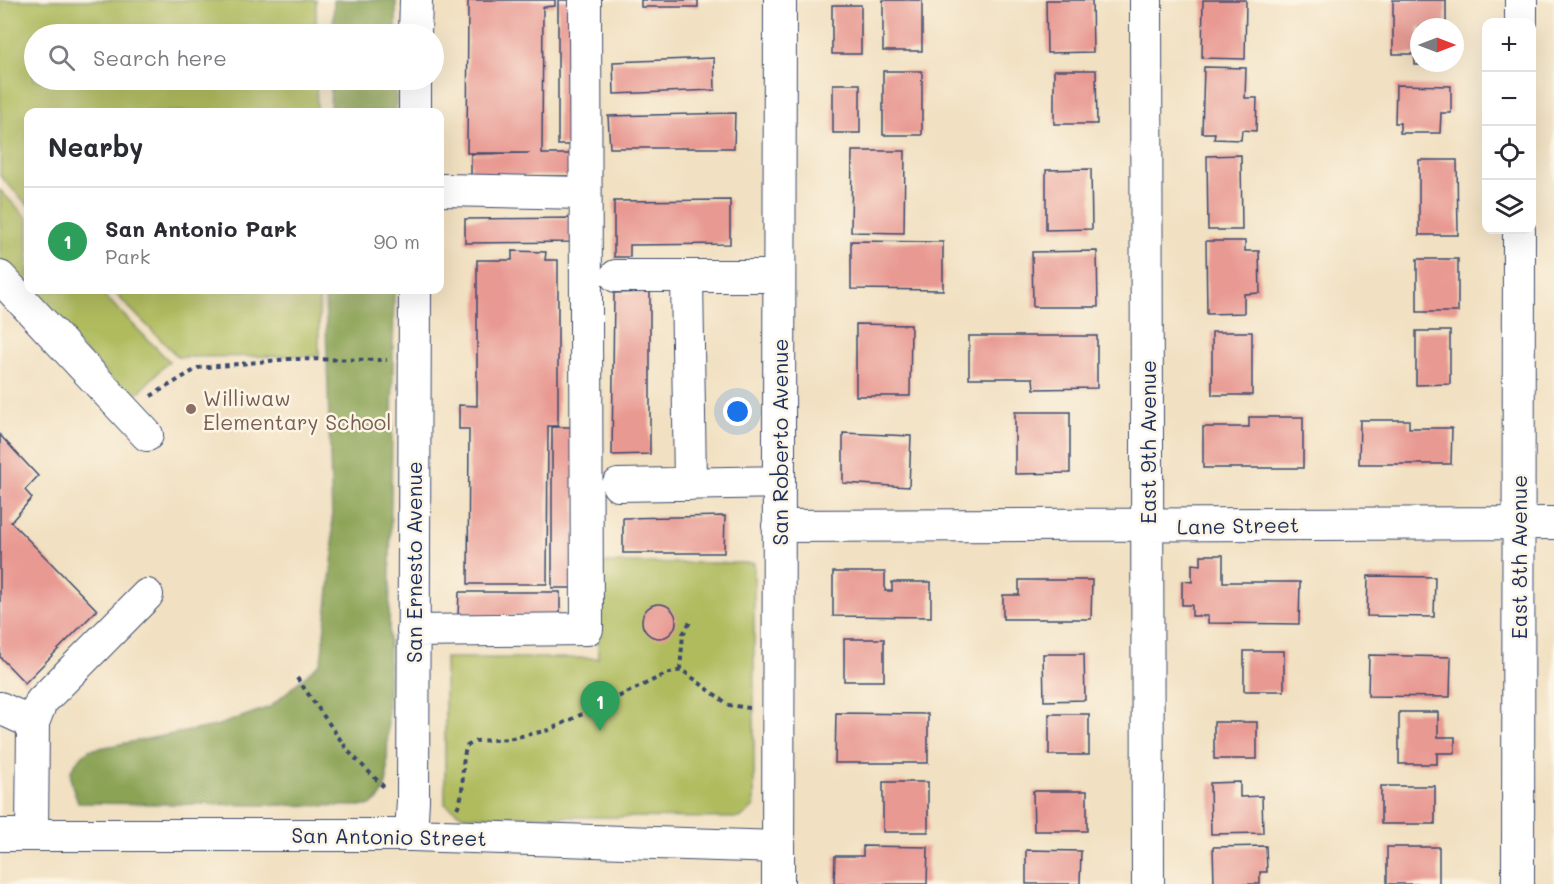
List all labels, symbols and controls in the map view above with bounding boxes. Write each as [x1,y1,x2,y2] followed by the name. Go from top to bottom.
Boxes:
[1410,18,1464,72] north arrow
[1482,18,1536,234] map controls
[1482,18,1536,72] button: +
[24,24,444,90] search box
[45,41,78,74] icon: search
[93,43,227,72] text: Search here
[1482,72,1536,126] button: −
[1482,126,1536,180] button: locate
[48,130,143,164] text: Nearby
[1482,180,1536,234] button: layers
[105,214,297,243] text: San Antonio Park
[63,228,72,254] text: 1
[374,228,420,254] text: 90 m
[105,243,150,269] text: Park
[766,338,793,546] street label: San Roberto Avenue
[1134,360,1161,524] street label: East 9th Avenue
[203,384,391,435] place label: Williwaw Elementary School
[723,397,752,426] your location
[184,402,198,416] marker: Williwaw Elementary School
[400,461,427,663] street label: San Ernesto Avenue
[1505,475,1532,639] street label: East 8th Avenue
[1177,510,1299,540] street label: Lane Street
[580,682,620,731] pin: 1
[291,821,487,851] street label: San Antonio Street

